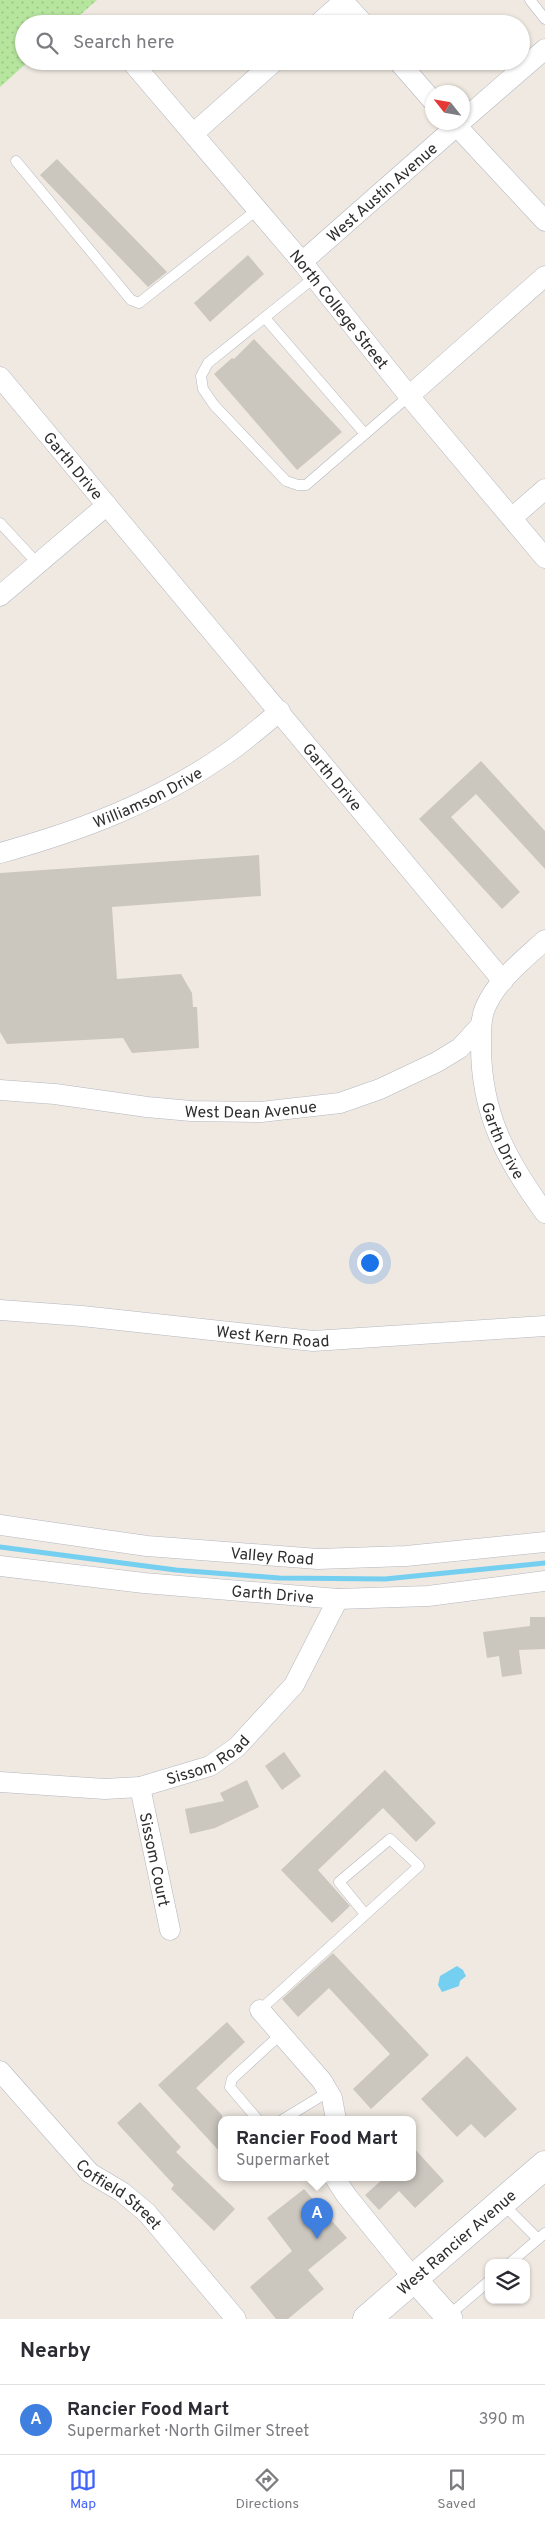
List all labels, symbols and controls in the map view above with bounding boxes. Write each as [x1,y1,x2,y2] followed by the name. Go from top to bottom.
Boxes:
[15,15,530,70] search box
[33,29,61,57] icon: search
[73,31,175,55] text: Search here
[425,85,470,130] north arrow
[323,139,442,247] street label: West Austin Avenue
[284,246,392,374] street label: North College Street
[38,429,106,505] street label: Garth Drive
[297,740,365,816] street label: Garth Drive
[91,764,207,834] street label: Williamson Drive
[184,1098,318,1124] street label: West Dean Avenue
[476,1100,528,1184] street label: Garth Drive
[357,1250,383,1276] your location
[215,1323,330,1353] street label: West Kern Road
[229,1544,314,1571] street label: Valley Road
[230,1582,314,1609] street label: Garth Drive
[164,1732,255,1791] street label: Sissom Road
[134,1811,173,1909] street label: Sissom Court
[218,2116,416,2181] popup
[236,2127,398,2151] text: Rancier Food Mart
[236,2151,330,2171] text: Supermarket
[70,2156,165,2235] street label: Coffield Street
[394,2186,521,2300] street label: West Rancier Avenue
[301,2198,333,2239] pin: A
[485,2259,530,2304] map controls
[485,2259,530,2304] button: layers
[20,2338,91,2365] text: Nearby
[67,2398,229,2422] text: Rancier Food Mart
[30,2410,42,2430] text: A
[479,2410,525,2430] text: 390 m
[67,2422,309,2442] text: Supermarket · North Gilmer Street
[69,2466,97,2513] tab: Map
[235,2466,299,2513] tab: Directions
[437,2466,476,2513] tab: Saved

